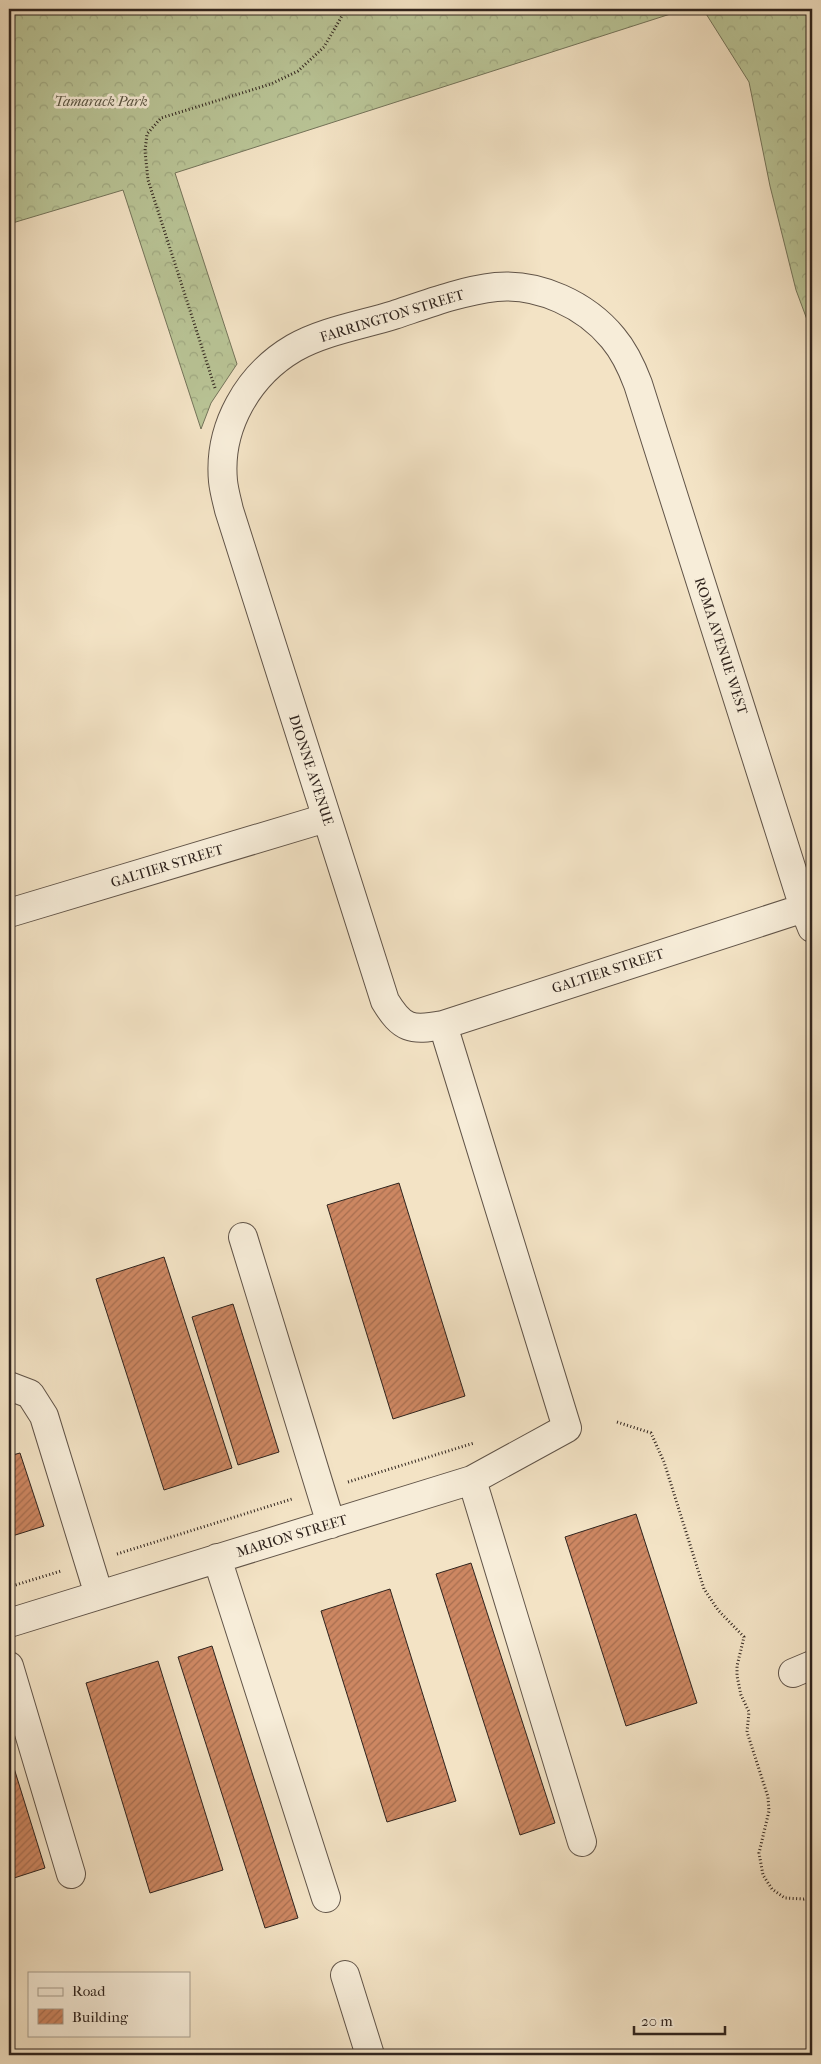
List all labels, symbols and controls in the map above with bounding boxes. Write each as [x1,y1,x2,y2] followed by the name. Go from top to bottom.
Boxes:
[54,93,148,110] park label: Tamarack Park
[318,286,467,346] street label: FARRINGTON STREET
[691,575,751,717] street label: ROMA AVENUE WEST
[285,712,337,828] street label: DIONNE AVENUE
[109,841,226,891] street label: GALTIER STREET
[550,945,667,997] street label: GALTIER STREET
[234,1511,350,1561] street label: MARION STREET
[28,1972,190,2036] legend
[72,1982,106,2000] text: Road
[634,2004,725,2036] scale bar
[72,2008,129,2026] text: Building
[641,2012,673,2030] text: 20 m

